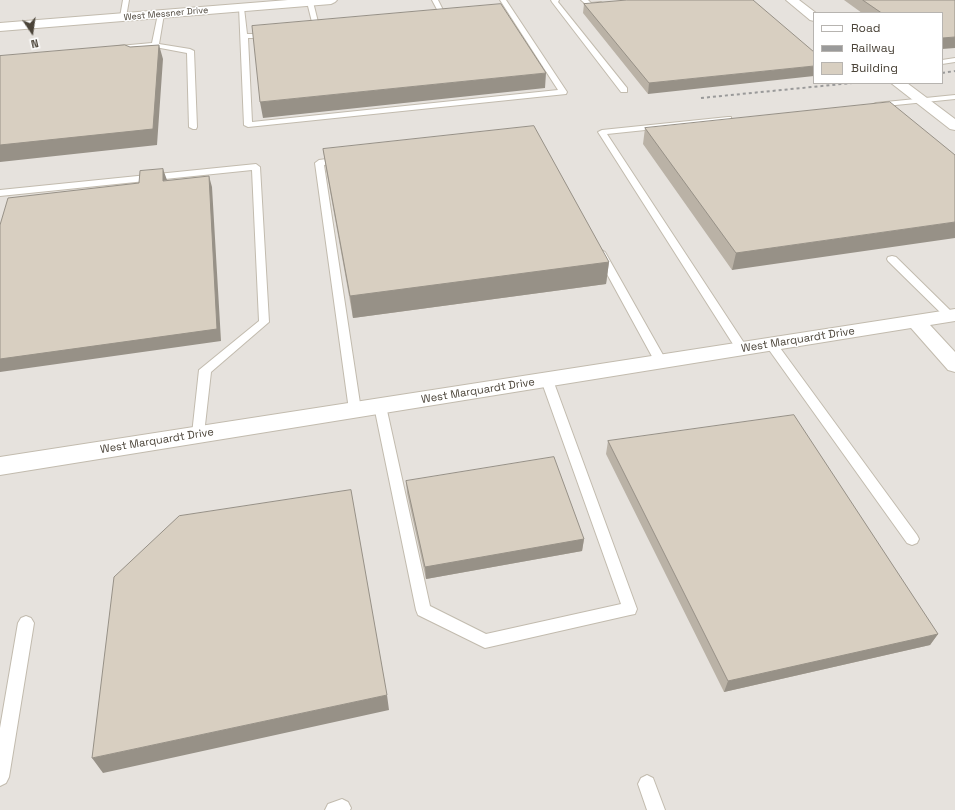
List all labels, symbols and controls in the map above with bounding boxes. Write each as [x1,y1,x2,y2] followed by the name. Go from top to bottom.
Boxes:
[123,5,209,23] street label: West Messner Drive
[12,12,52,52] north arrow
[813,12,943,84] legend
[851,20,880,36] text: Road
[30,36,40,51] text: N
[851,40,895,56] text: Railway
[851,60,898,76] text: Building
[740,325,856,355] street label: West Marquardt Drive
[420,376,536,406] street label: West Marquardt Drive
[99,426,215,456] street label: West Marquardt Drive

